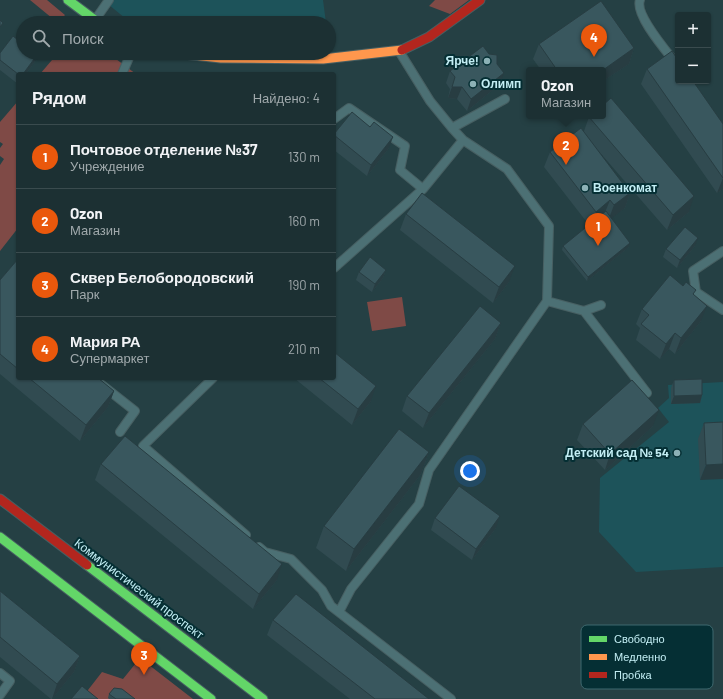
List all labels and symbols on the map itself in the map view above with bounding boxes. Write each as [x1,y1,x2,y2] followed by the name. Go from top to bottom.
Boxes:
[581,24,607,57] pin: 4
[446,53,479,68] place label: Ярче!
[482,56,492,66] marker: Ярче!
[481,76,521,90] place label: Олимп
[468,79,478,89] marker: Олимп
[553,132,579,165] pin: 2
[593,180,657,194] place label: Военкомат
[580,183,590,193] marker: Военкомат
[585,213,611,246] pin: 1
[565,445,669,460] place label: Детский сад № 54
[672,448,682,458] marker: Детский сад № 54
[460,461,480,481] your location
[72,535,207,642] street label: Коммунистический проспект
[581,625,713,689] legend
[614,632,665,645] text: Свободно
[131,642,157,675] pin: 3
[614,650,666,663] text: Медленно
[614,668,652,681] text: Пробка

